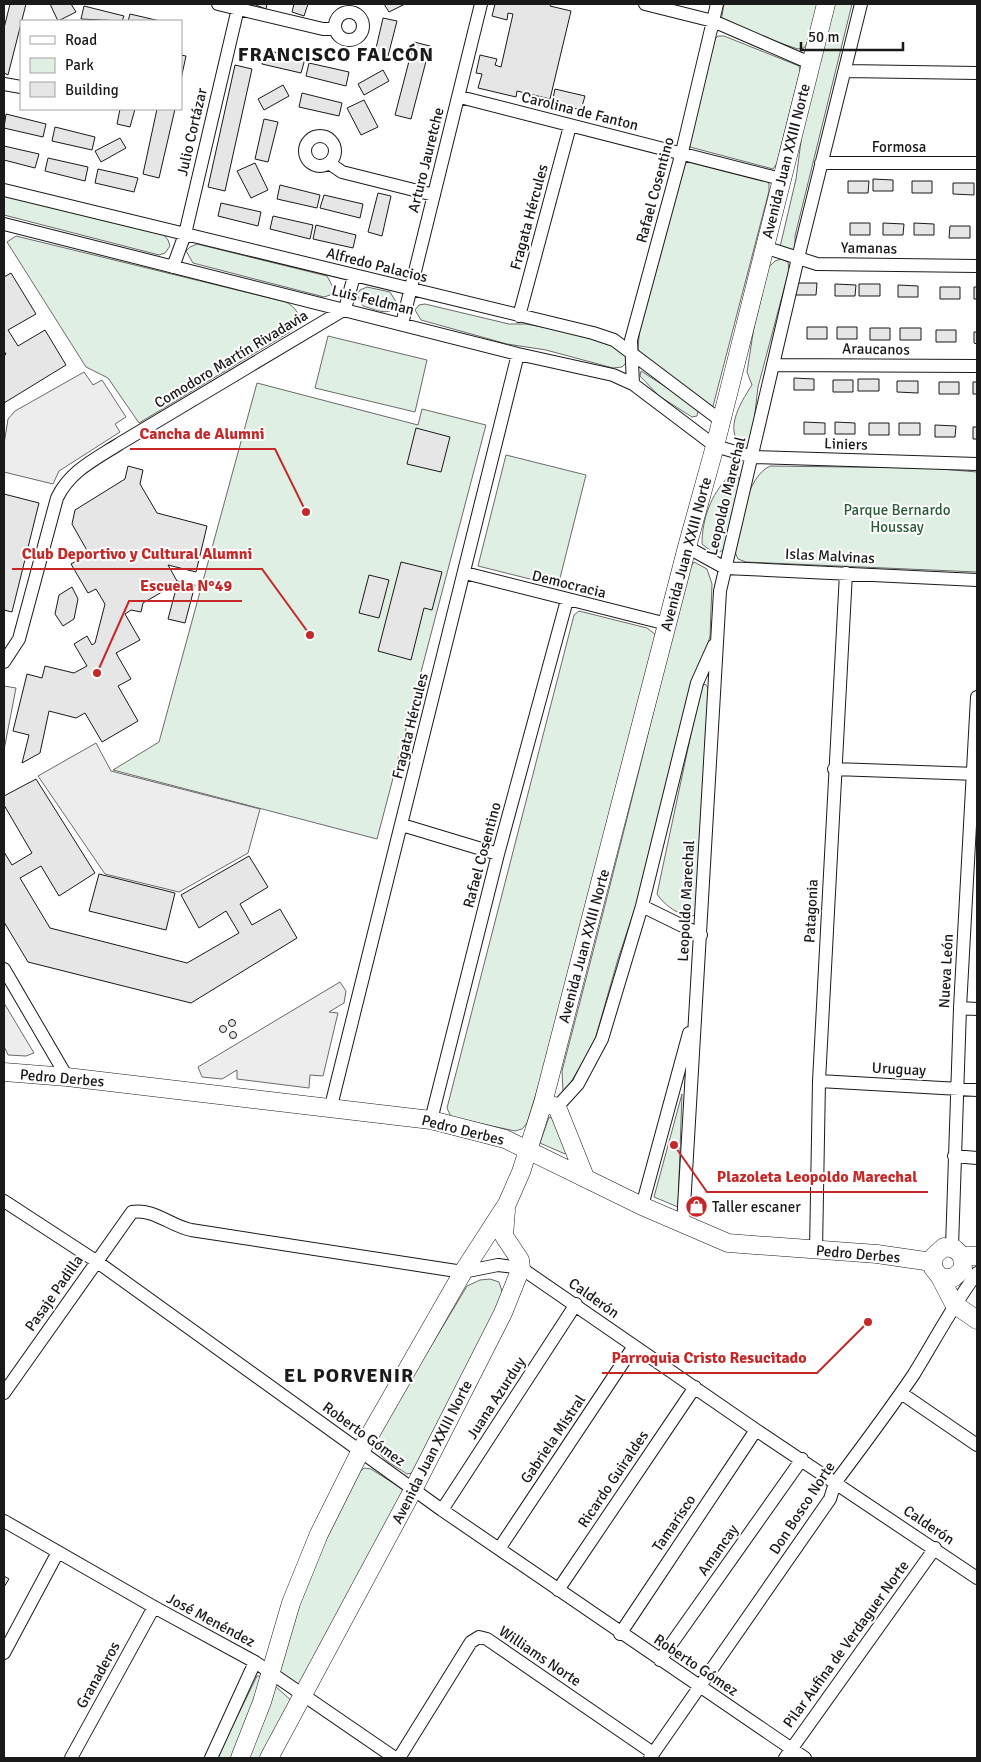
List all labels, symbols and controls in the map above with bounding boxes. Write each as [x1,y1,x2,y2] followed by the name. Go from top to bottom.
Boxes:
[20,20,182,110] legend
[801,20,904,52] scale bar
[808,28,839,46] text: 50 m
[65,31,97,49] text: Road
[238,42,434,67] district label: FRANCISCO FALCÓN
[65,56,94,74] text: Park
[65,81,119,99] text: Building
[758,82,814,240] street label: Avenida Juan XXIII Norte
[173,86,211,178] street label: Julio Cortázar
[520,88,640,134] street label: Carolina de Fanton
[404,106,448,214] street label: Arturo Jauretche
[632,135,678,245] street label: Rafael Cosentino
[872,138,926,156] street label: Formosa
[506,162,552,272] street label: Fragata Hércules
[841,239,898,257] street label: Yamanas
[324,244,430,286] street label: Alfredo Palacios
[330,281,416,319] street label: Luis Feldman
[151,306,311,412] street label: Comodoro Martín Rivadavia
[842,339,910,359] street label: Araucanos
[130,418,275,449] callout: Cancha de Alumni
[140,424,264,444] text: Cancha de Alumni
[824,434,868,454] street label: Liniers
[703,435,749,557] street label: Leopoldo Marechal
[657,475,715,633] street label: Avenida Juan XXIII Norte
[843,501,951,536] park label: Parque Bernardo Houssay
[12,538,262,569] callout: Club Deportivo y Cultural Alumni
[22,544,252,564] text: Club Deportivo y Cultural Alumni
[785,545,876,567] street label: Islas Malvinas
[530,566,608,602] street label: Democracia
[129,570,242,601] callout: Escuela N°49
[140,576,232,596] text: Escuela N°49
[388,671,432,781] street label: Fragata Hércules
[459,800,505,910] street label: Rafael Cosentino
[674,840,698,962] street label: Leopoldo Marechal
[555,867,613,1025] street label: Avenida Juan XXIII Norte
[800,879,822,943] street label: Patagonia
[935,933,957,1009] street label: Nueva León
[871,1059,927,1079] street label: Uruguay
[19,1065,105,1091] street label: Pedro Derbes
[420,1111,507,1149] street label: Pedro Derbes
[707,1161,928,1192] callout: Plazoleta Leopoldo Marechal
[717,1167,917,1187] text: Plazoleta Leopoldo Marechal
[684,1195,708,1219] shop icon: Taller escaner
[712,1198,801,1216] place label: Taller escaner
[815,1241,901,1267] street label: Pedro Derbes
[21,1251,87,1335] street label: Pasaje Padilla
[565,1274,623,1322] street label: Calderón
[602,1342,817,1373] callout: Parroquia Cristo Resucitado
[611,1348,807,1368] text: Parroquia Cristo Resucitado
[463,1354,529,1442] street label: Juana Azurduy
[284,1363,414,1388] district label: EL PORVENIR
[388,1377,476,1527] street label: Avenida Juan XXIII Norte
[517,1391,589,1487] street label: Gabriela Mistral
[319,1398,409,1470] street label: Roberto Gómez
[574,1427,652,1531] street label: Ricardo Guiraldes
[765,1458,839,1558] street label: Don Bosco Norte
[648,1491,700,1555] street label: Tamarisco
[900,1501,958,1549] street label: Calderón
[694,1521,742,1579] street label: Amancay
[779,1557,913,1731] street label: Pilar Aufina de Verdaguer Norte
[164,1589,259,1651] street label: José Menéndez
[495,1622,585,1690] street label: Williams Norte
[650,1630,742,1700] street label: Roberto Gómez
[72,1638,124,1711] street label: Granaderos

